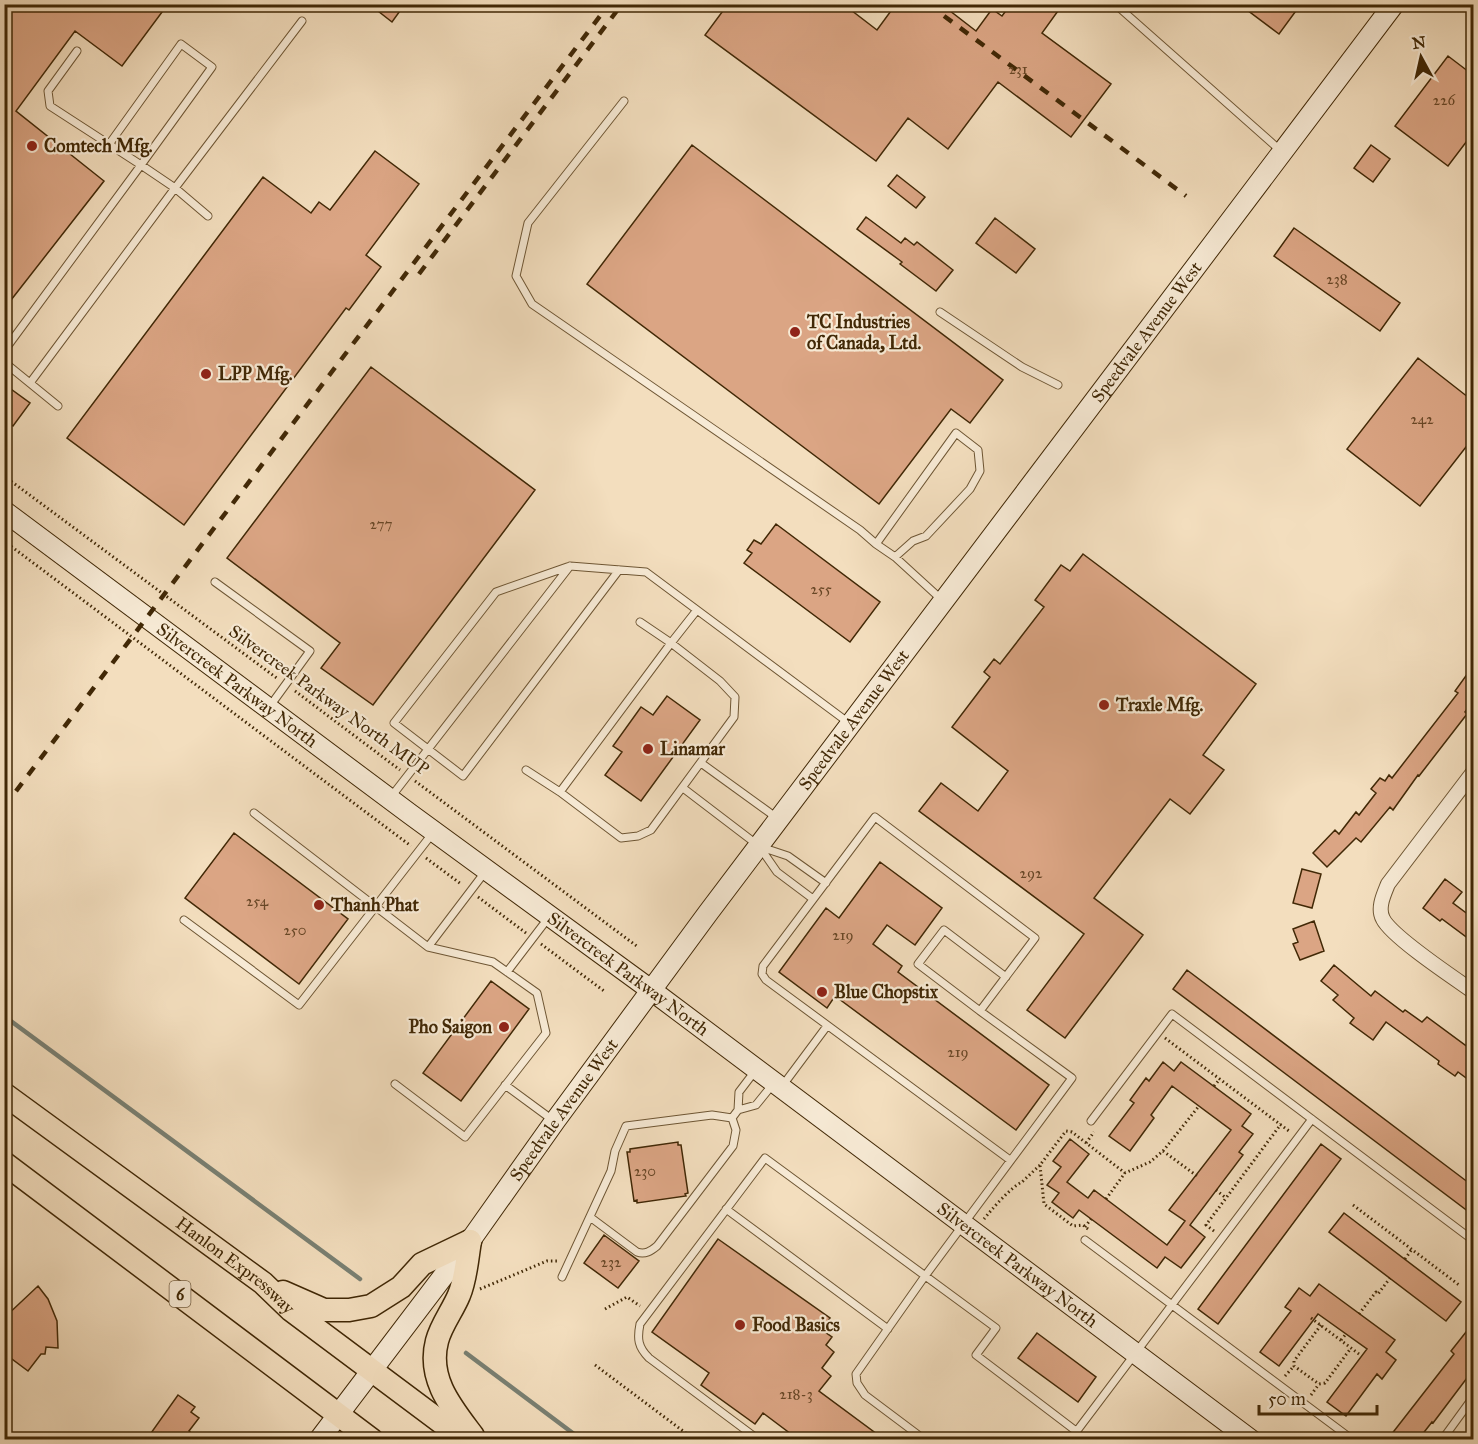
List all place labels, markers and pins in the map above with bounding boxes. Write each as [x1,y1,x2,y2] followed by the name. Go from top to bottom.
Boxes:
[44,135,153,158] place label: Comtech Mfg.
[25,139,39,153] marker: Comtech Mfg.
[806,311,921,354] place label: TC Industries of Canada, Ltd.
[788,325,802,339] marker: TC Industries of Canada, Ltd.
[218,363,293,386] place label: LPP Mfg.
[199,367,213,381] marker: LPP Mfg.
[1115,694,1203,717] place label: Traxle Mfg.
[1097,698,1111,712] marker: Traxle Mfg.
[660,738,726,760] place label: Linamar
[641,742,655,756] marker: Linamar
[330,894,419,916] place label: Thanh Phat
[312,898,326,912] marker: Thanh Phat
[834,981,939,1004] place label: Blue Chopstix
[815,985,829,999] marker: Blue Chopstix
[408,1016,492,1039] place label: Pho Saigon
[497,1020,511,1034] marker: Pho Saigon
[752,1314,840,1336] place label: Food Basics
[733,1318,747,1332] marker: Food Basics

